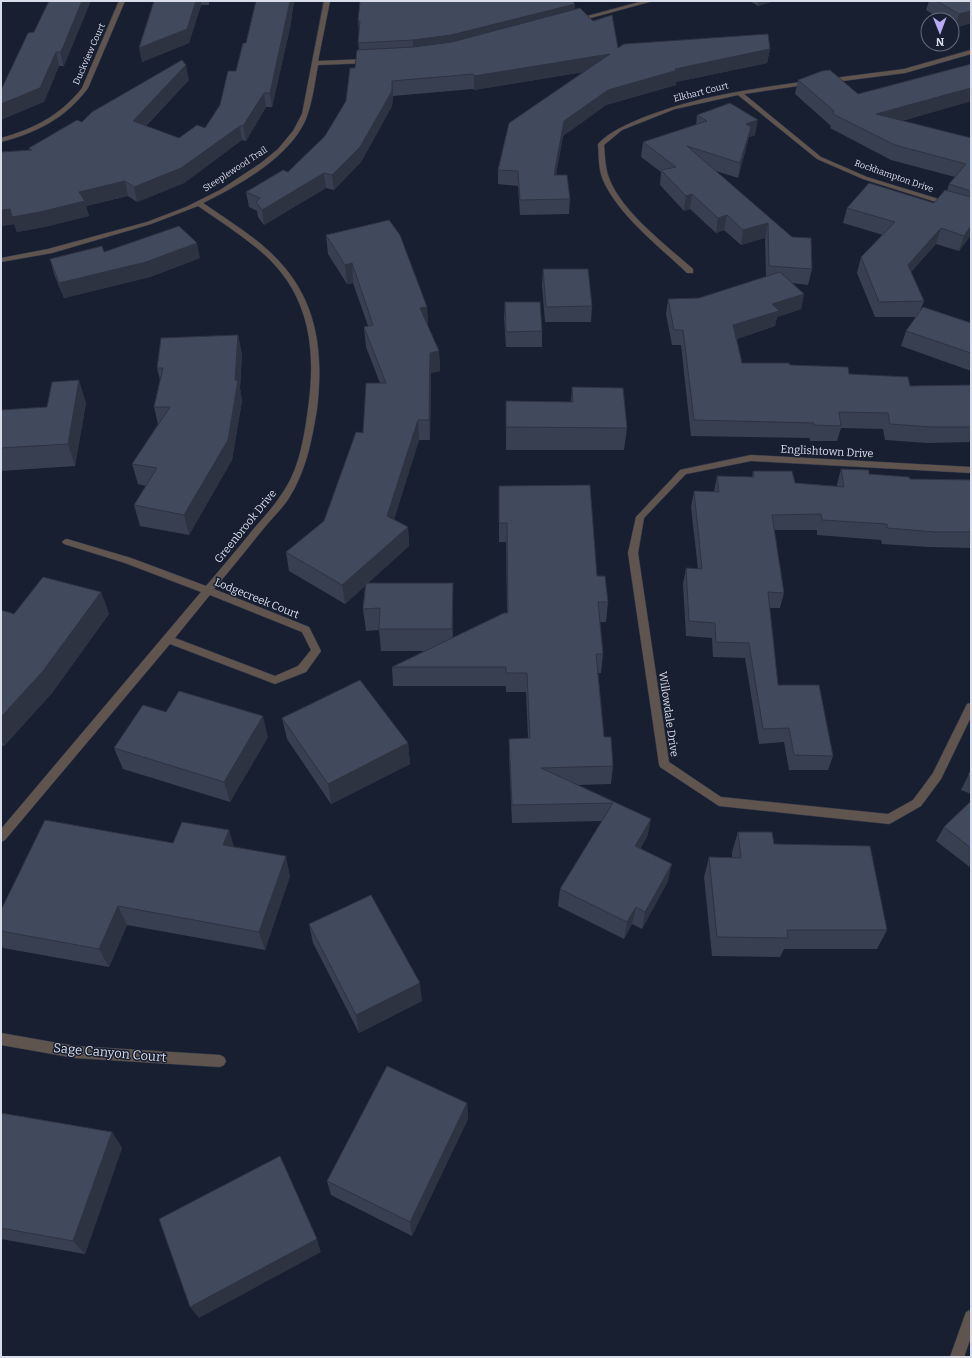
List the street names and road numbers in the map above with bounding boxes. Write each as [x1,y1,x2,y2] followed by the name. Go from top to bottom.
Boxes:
[71,21,107,86] street label: Duckview Court
[673,80,730,104] street label: Elkhart Court
[201,144,269,193] street label: Steeplewood Trail
[853,158,935,194] street label: Rockhampton Drive
[780,443,874,460] street label: Englishtown Drive
[212,487,279,566] street label: Greenbrook Drive
[213,576,301,621] street label: Lodgecreek Court
[656,671,681,758] street label: Willowdale Drive
[53,1040,167,1065] street label: Sage Canyon Court

